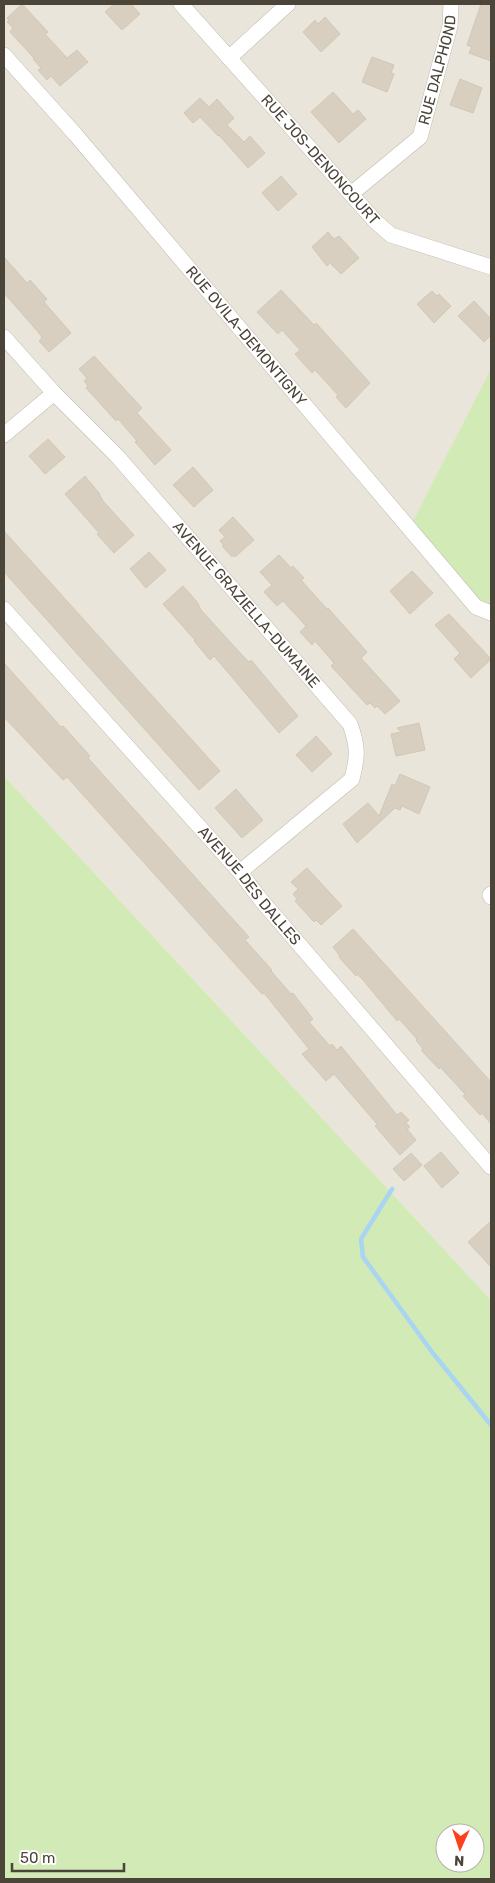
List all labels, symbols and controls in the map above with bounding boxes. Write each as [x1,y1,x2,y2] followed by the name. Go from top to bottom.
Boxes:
[415,15,459,127] street label: RUE DALPHOND
[257,91,383,229] street label: RUE JOS-DENONCOURT
[182,263,311,410] street label: RUE OVILA-DEMONTIGNY
[169,518,323,691] street label: AVENUE GRAZIELLA-DUMAINE
[194,823,305,949] street label: AVENUE DES DALLES
[435,1823,485,1873] north arrow
[12,1840,125,1872] scale bar
[20,1849,55,1867] text: 50 m
[454,1852,465,1869] text: N

